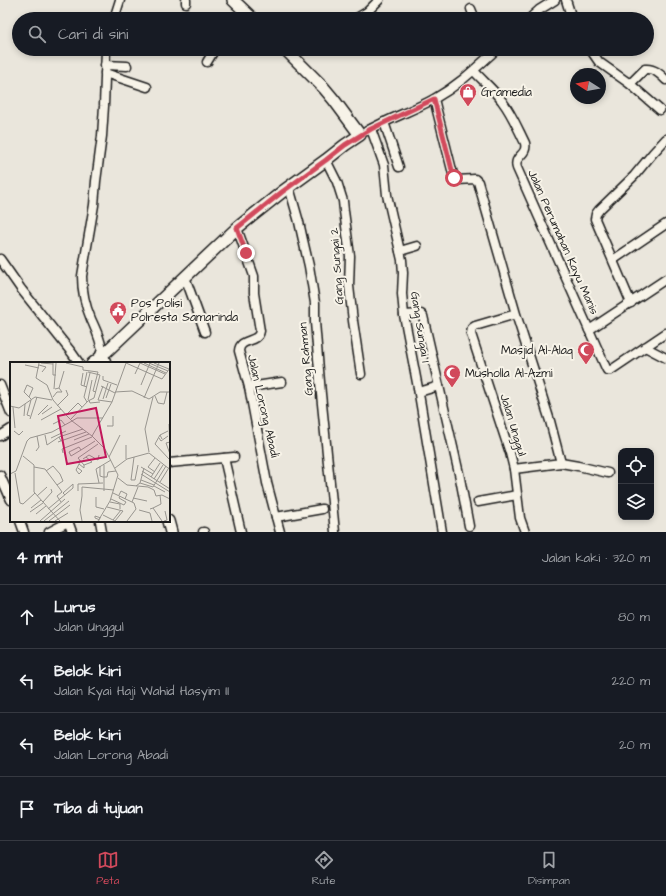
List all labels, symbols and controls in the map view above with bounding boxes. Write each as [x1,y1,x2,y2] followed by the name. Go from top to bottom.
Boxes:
[12,12,654,56] search box
[26,23,48,45] icon: search
[58,24,128,45] text: Cari di sini
[570,68,606,104] north arrow
[458,82,478,107] shop icon: Gramedia
[481,84,532,101] place label: Gramedia
[522,167,603,318] street label: Jalan Perumahan Kayu Manis
[445,169,463,187] route start
[326,227,349,305] street label: Gang Sungai 2
[237,244,255,262] route end
[405,290,434,364] street label: Gang Sungai 1
[131,295,238,326] place label: Pos Polisi Polresta Samarinda
[108,300,128,325] public building icon: Pos Polisi Polresta Samarinda
[294,322,319,396] street label: Gang Rahman
[576,340,596,365] mosque icon: Masjid Al-Alaq
[501,342,573,359] place label: Masjid Al-Alaq
[242,353,283,460] street label: Jalan Lorong Abadi
[10,362,170,522] inset map
[442,363,462,388] mosque icon: Musholla Al-Azmi
[465,365,553,382] place label: Musholla Al-Azmi
[495,392,531,459] street label: Jalan Unggul
[618,448,654,520] map controls
[618,448,654,484] button: locate
[618,484,654,520] button: layers
[16,546,63,570] text: 4 mnt
[542,549,650,567] text: Jalan kaki · 320 m
[54,597,95,618] text: Lurus
[16,606,38,628] icon: ahead
[618,608,650,626] text: 80 m
[54,618,124,636] text: Jalan Unggul
[54,661,121,682] text: Belok kiri
[16,670,38,692] icon: left
[612,672,650,690] text: 220 m
[54,682,229,700] text: Jalan Kyai Haji Wahid Hasyim II
[54,725,121,746] text: Belok kiri
[16,734,38,756] icon: left
[619,736,650,754] text: 20 m
[54,746,168,764] text: Jalan Lorong Abadi
[16,798,38,820] icon: arrive
[54,798,143,819] text: Tiba di tujuan
[96,849,119,888] tab: Peta
[312,849,336,888] tab: Rute
[528,849,570,888] tab: Disimpan

